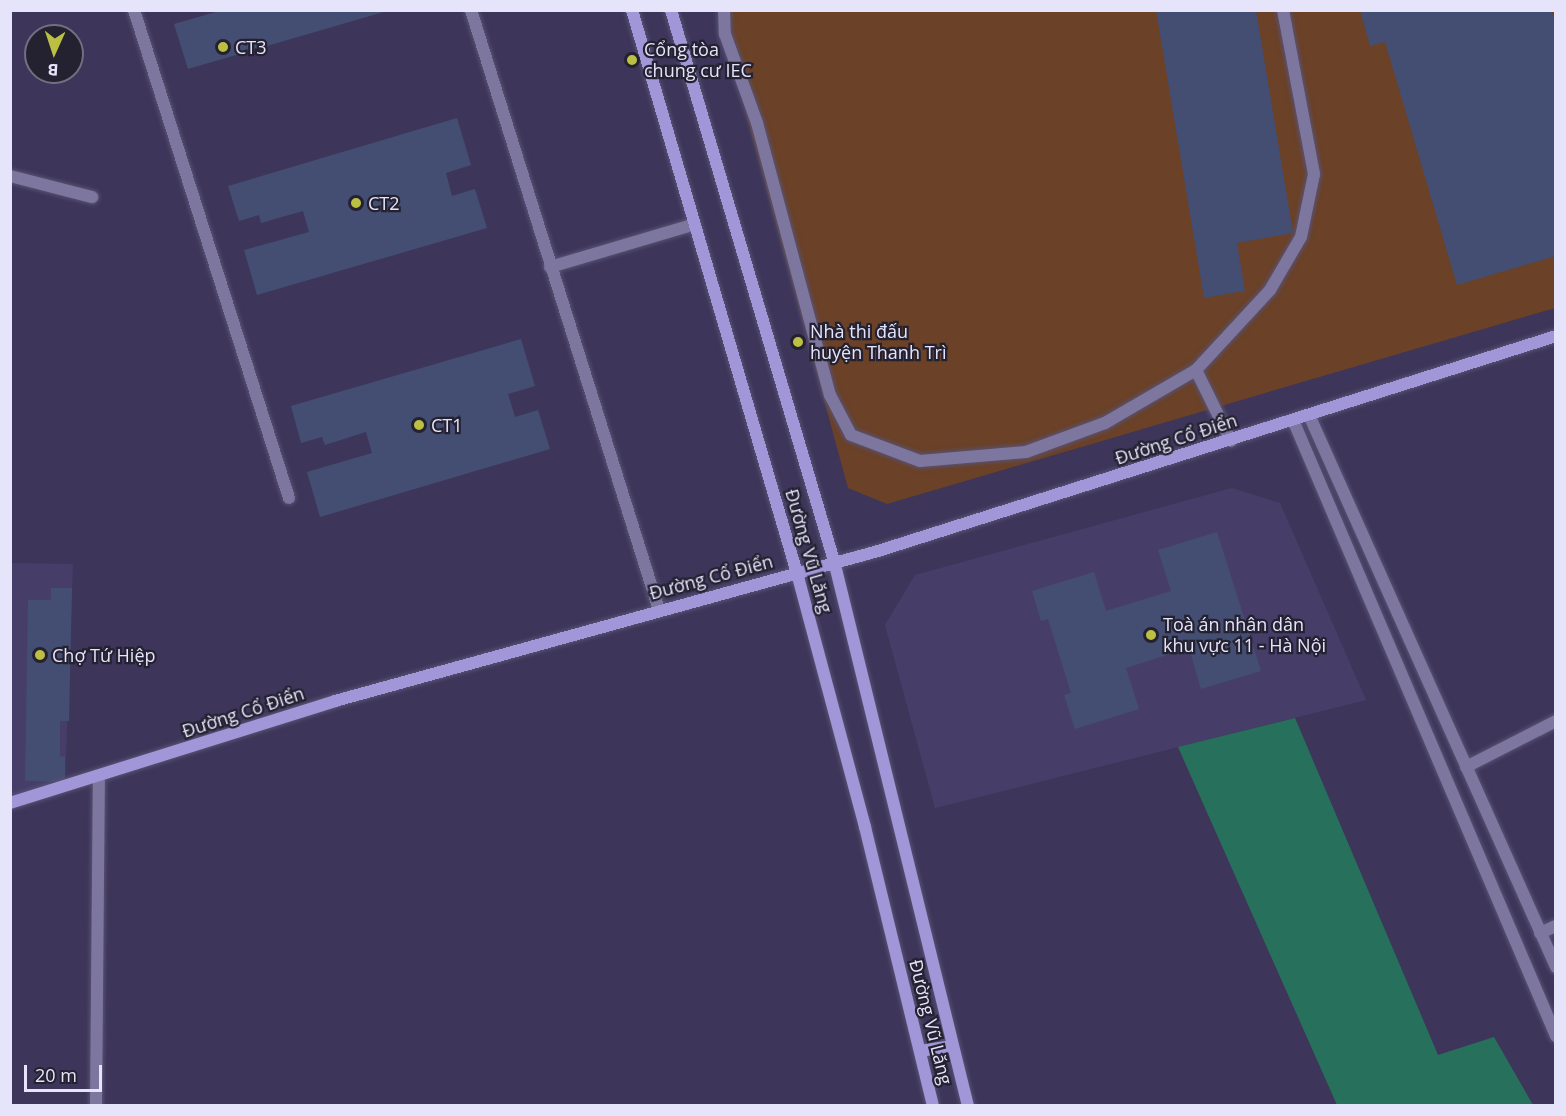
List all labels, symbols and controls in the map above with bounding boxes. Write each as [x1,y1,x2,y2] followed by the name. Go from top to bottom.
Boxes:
[24,24,84,84] north arrow
[235,36,267,58] place label: CT3
[644,39,752,82] place label: Cổng tòa chung cư IEC
[216,40,230,54] marker: CT3
[625,53,639,67] marker: Cổng tòa chung cư IEC
[47,59,59,81] text: B
[368,192,400,214] place label: CT2
[349,196,363,210] marker: CT2
[810,321,946,364] place label: Nhà thi đấu huyện Thanh Trì
[791,335,805,349] marker: Nhà thi đấu huyện Thanh Trì
[1112,409,1240,469] street label: Đường Cổ Điển
[431,414,463,436] place label: CT1
[412,418,426,432] marker: CT1
[781,486,837,616] street label: Đường Vũ Lăng
[647,550,775,604] street label: Đường Cổ Điển
[1163,614,1326,656] place label: Toà án nhân dân khu vực 11 - Hà Nội
[1144,628,1158,642] marker: Toà án nhân dân khu vực 11 - Hà Nội
[52,644,156,666] place label: Chợ Tứ Hiệp
[33,648,47,662] marker: Chợ Tứ Hiệp
[179,682,307,742] street label: Đường Cổ Điển
[905,957,957,1087] street label: Đường Vũ Lăng
[27,1053,105,1091] scale bar
[35,1063,77,1087] text: 20 m

